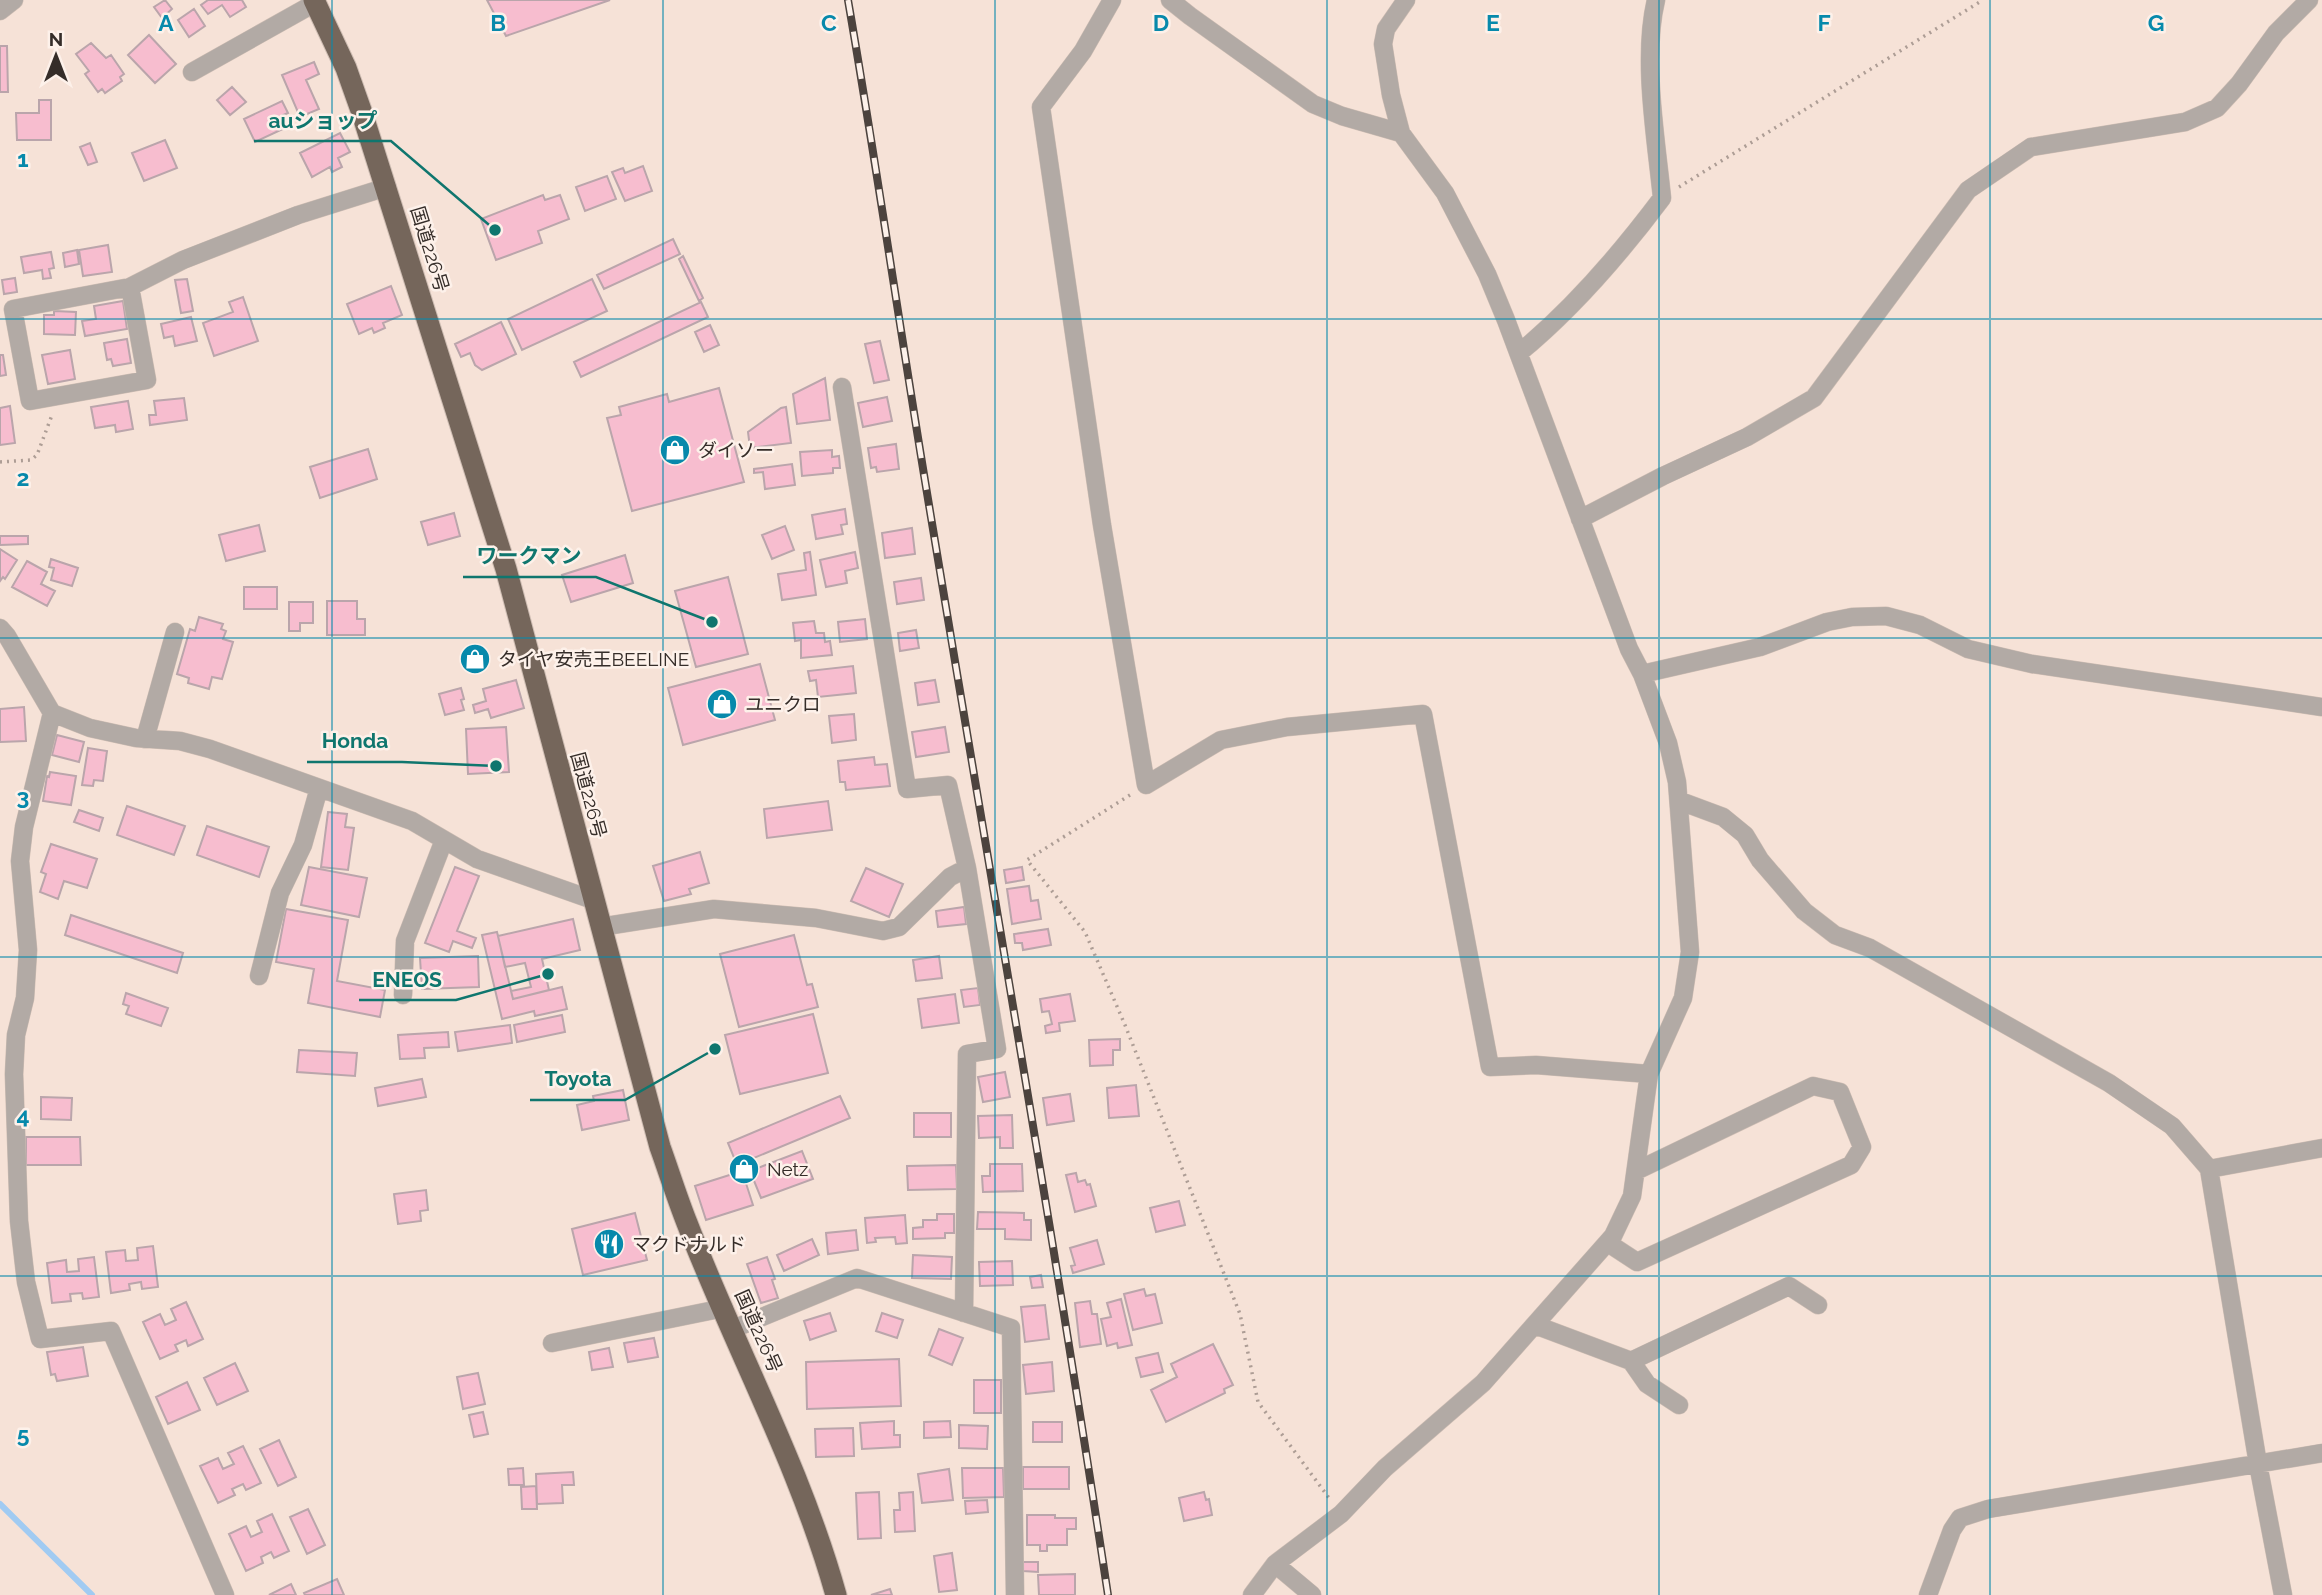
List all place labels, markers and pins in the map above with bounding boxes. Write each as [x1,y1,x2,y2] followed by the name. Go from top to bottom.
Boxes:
[254,99,391,141] callout: auショップ
[658,433,692,467] shop icon: ダイソー
[698,439,774,461] place label: ダイソー
[463,535,596,577] callout: ワークマン
[458,642,492,676] shop icon: タイヤ安売王BEELINE
[498,648,689,670] place label: タイヤ安売王BEELINE
[705,687,739,721] shop icon: ユニクロ
[745,693,821,715] place label: ユニクロ
[307,720,402,762] callout: Honda
[359,958,456,1000] callout: ENEOS
[530,1058,625,1100] callout: Toyota
[727,1152,761,1186] shop icon: Netz
[767,1158,808,1180] place label: Netz
[592,1227,626,1261] restaurant icon: マクドナルド
[632,1233,746,1255] place label: マクドナルド

